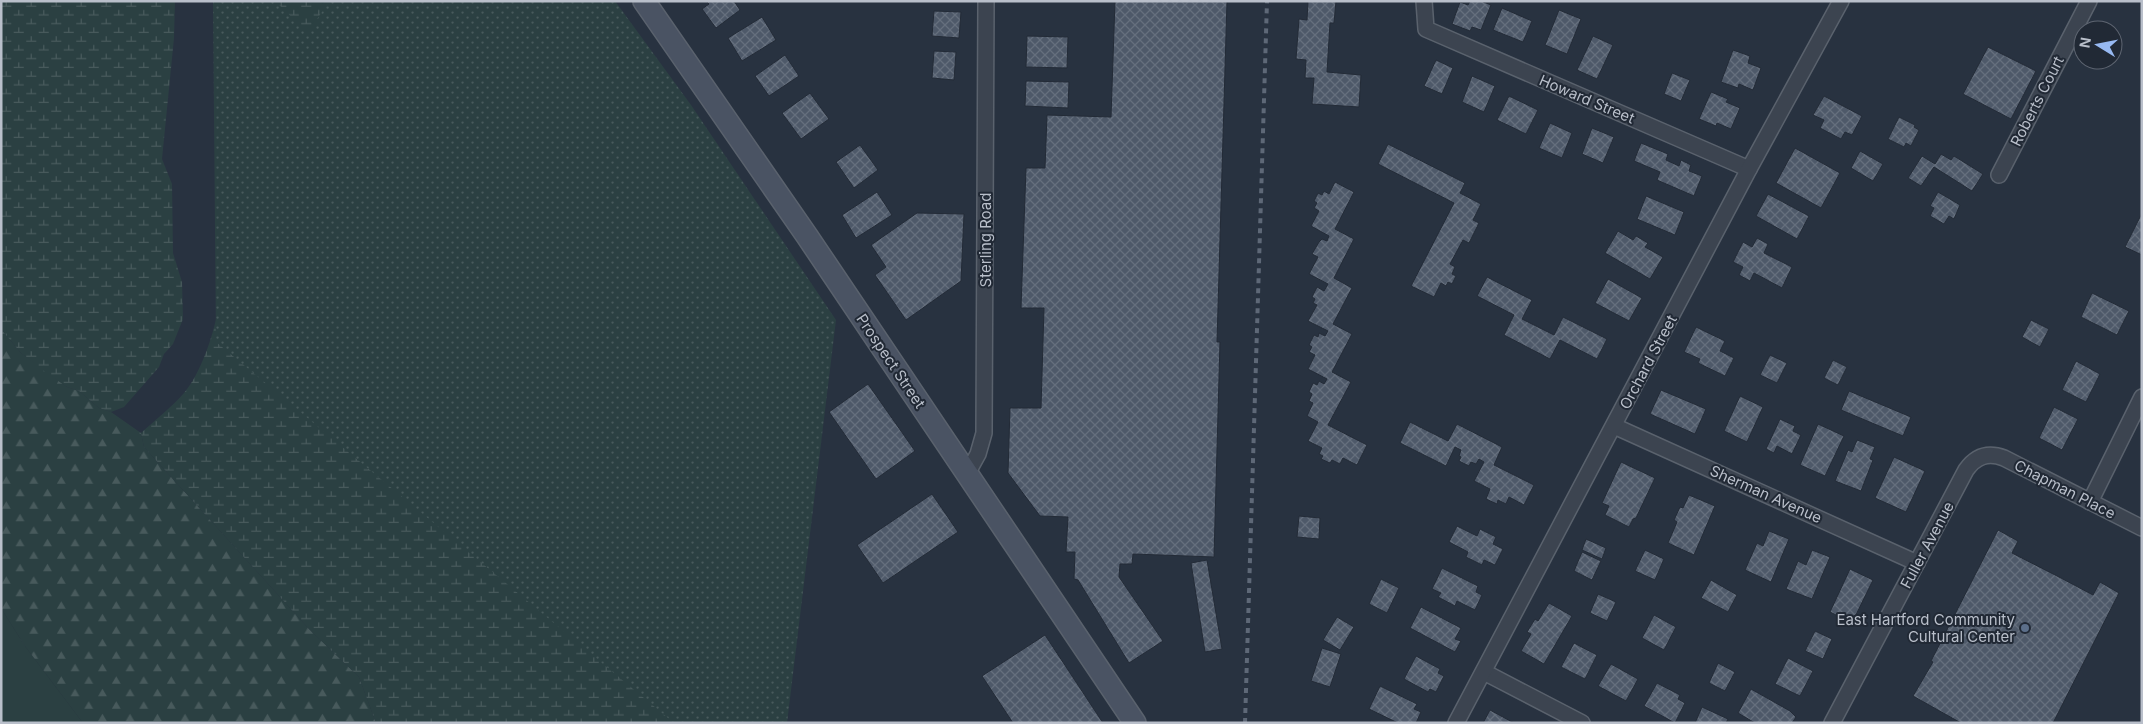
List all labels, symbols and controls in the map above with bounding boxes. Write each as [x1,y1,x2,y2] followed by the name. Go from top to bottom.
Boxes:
[2073,20,2123,70] north arrow
[2075,36,2094,49] text: N
[2006,53,2068,149] street label: Roberts Court
[1536,70,1638,128] street label: Howard Street
[976,193,995,287] street label: Sterling Road
[852,310,930,412] street label: Prospect Street
[1615,312,1681,412] street label: Orchard Street
[2011,455,2119,523] street label: Chapman Place
[1707,461,1825,527] street label: Sherman Avenue
[1896,498,1958,592] street label: Fuller Avenue
[1836,610,2016,646] place label: East Hartford Community Cultural Center
[2019,622,2031,634] marker: East Hartford Community Cultural Center

